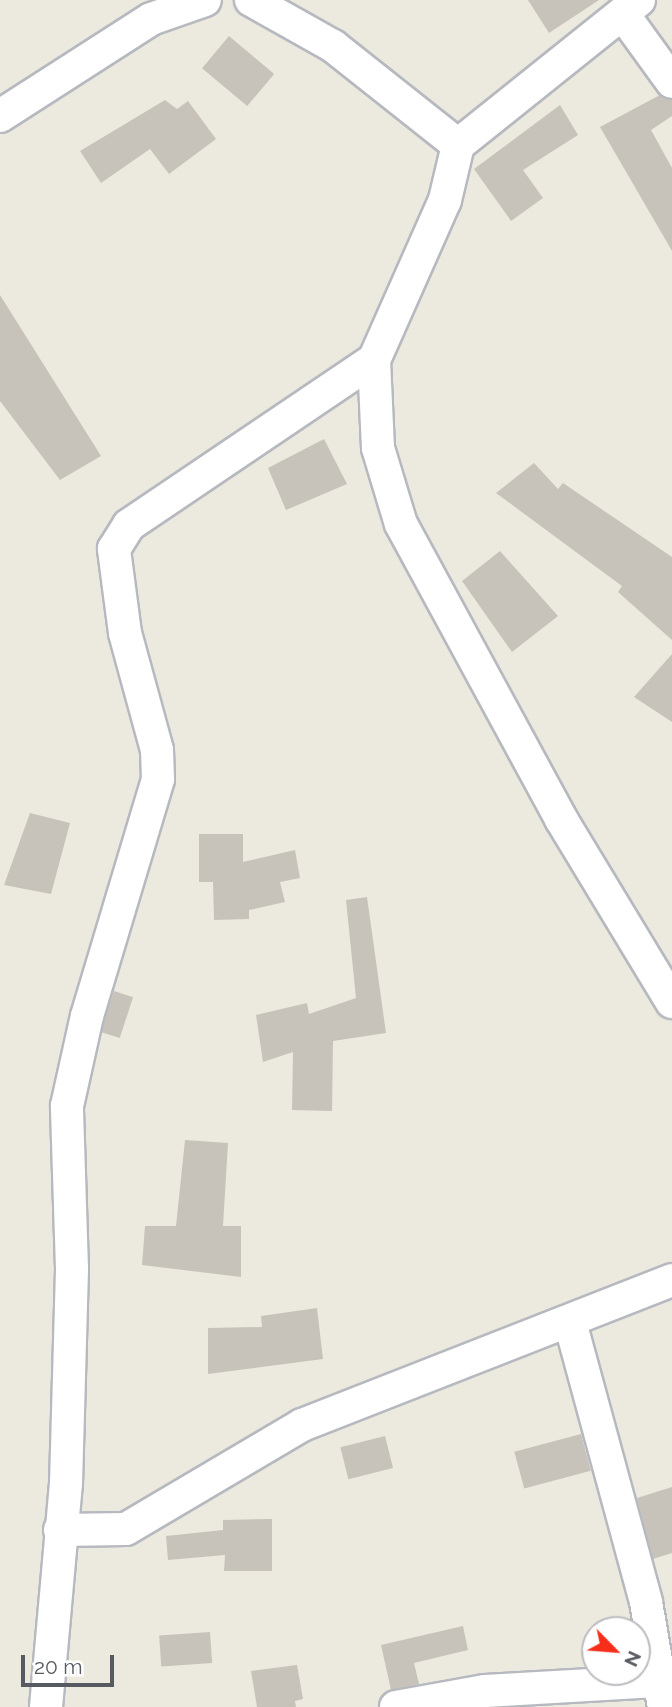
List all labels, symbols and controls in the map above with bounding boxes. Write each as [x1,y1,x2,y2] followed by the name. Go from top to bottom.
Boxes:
[581,1616,651,1686] north arrow
[24,1640,117,1684] scale bar
[620,1648,646,1670] text: N
[34,1654,82,1679] text: 20 m

